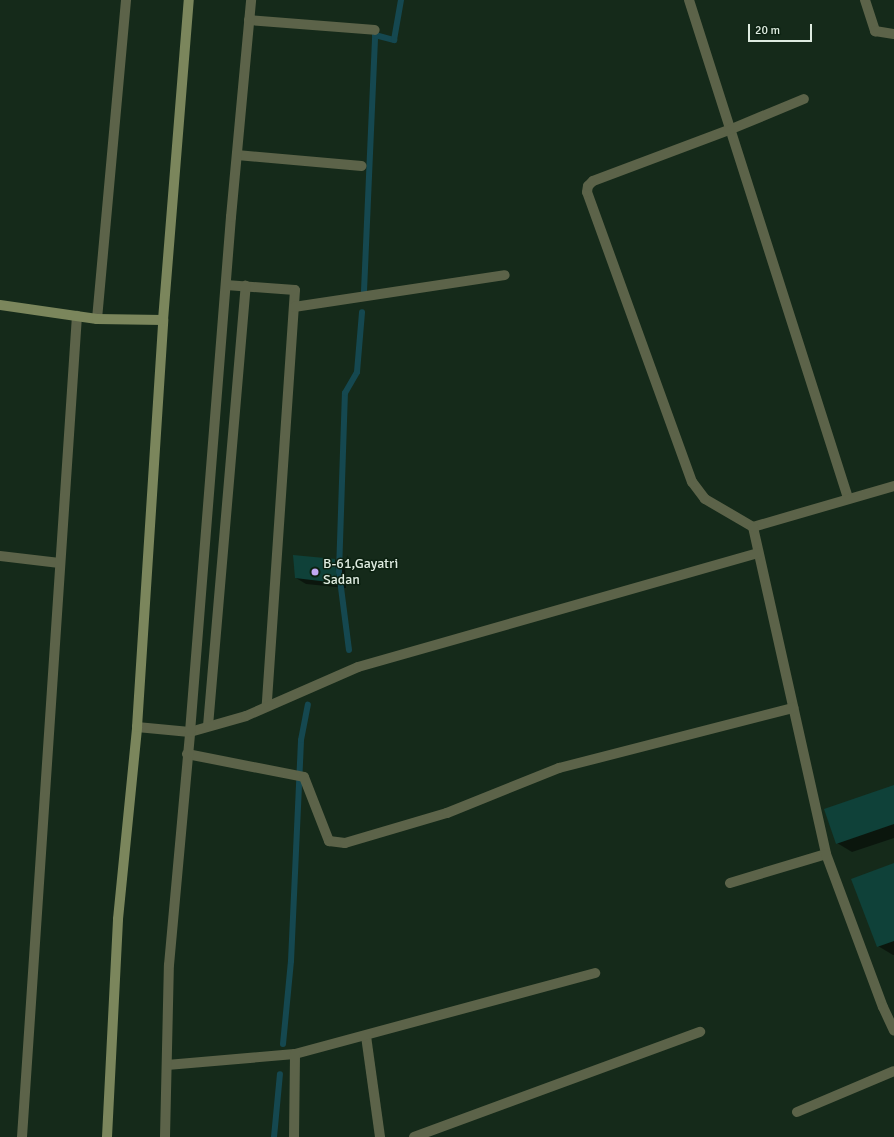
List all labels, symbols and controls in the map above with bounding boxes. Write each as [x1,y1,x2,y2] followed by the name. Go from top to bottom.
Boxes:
[750,16,814,42] scale bar
[755,23,780,38] text: 20 m
[323,556,398,588] place label: B-61,Gayatri Sadan
[310,567,320,577] marker: B-61,Gayatri Sadan

